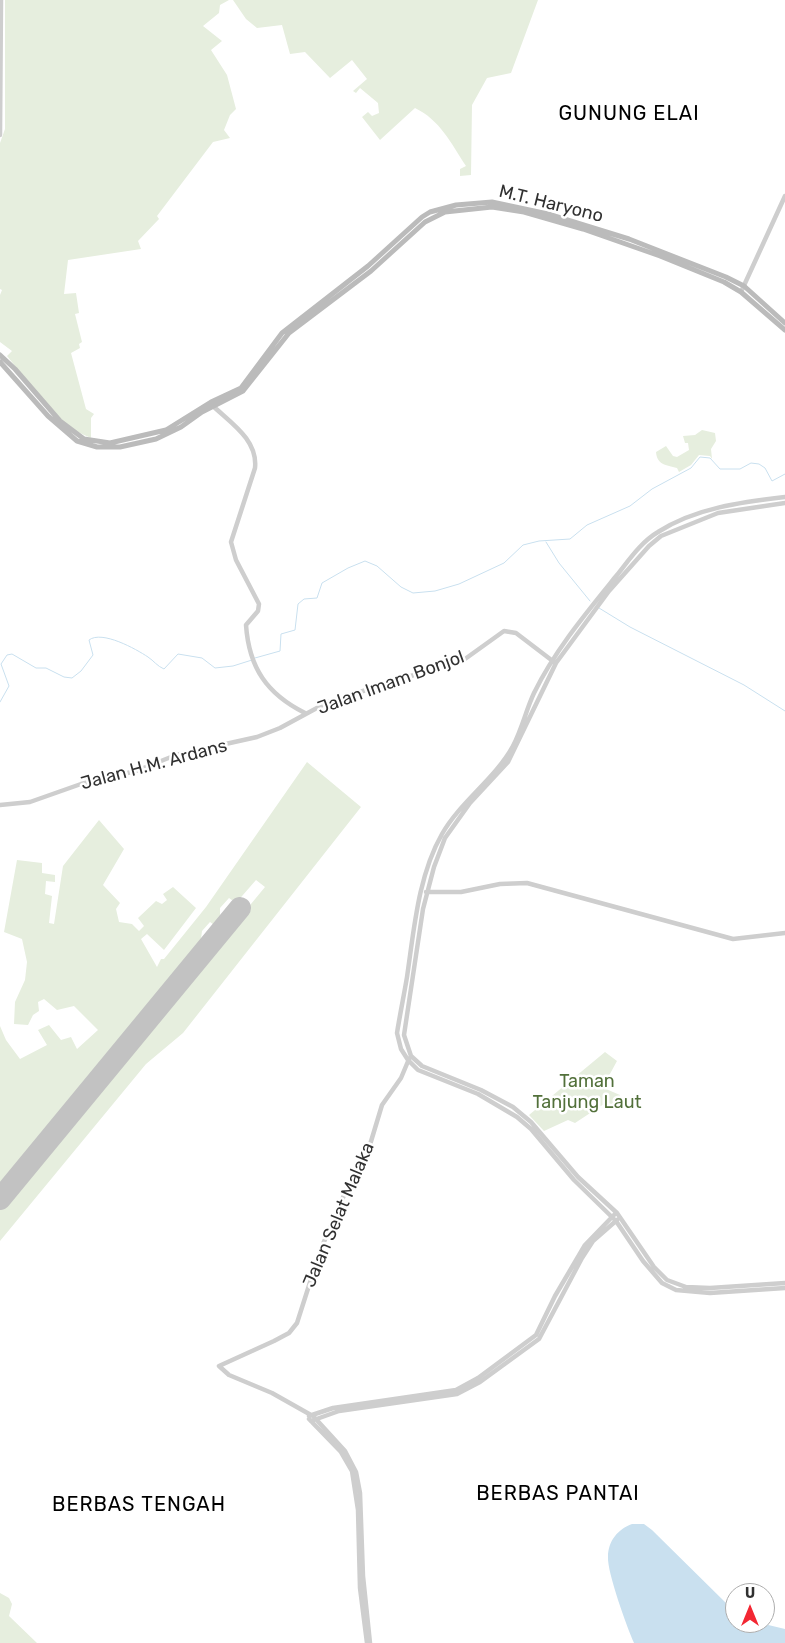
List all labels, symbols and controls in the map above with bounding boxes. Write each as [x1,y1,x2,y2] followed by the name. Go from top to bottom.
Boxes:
[557,102,701,126] district label: GUNUNG ELAI
[497,181,605,227] street label: M.T. Haryono
[315,646,467,720] street label: Jalan Imam Bonjol
[78,735,230,795] street label: Jalan H.M. Ardans
[532,1071,642,1114] park label: Taman Tanjung Laut
[299,1139,379,1291] street label: Jalan Selat Malaka
[475,1482,641,1506] district label: BERBAS PANTAI
[50,1493,228,1517] district label: BERBAS TENGAH
[725,1583,775,1633] north arrow
[745,1585,755,1602] text: U

